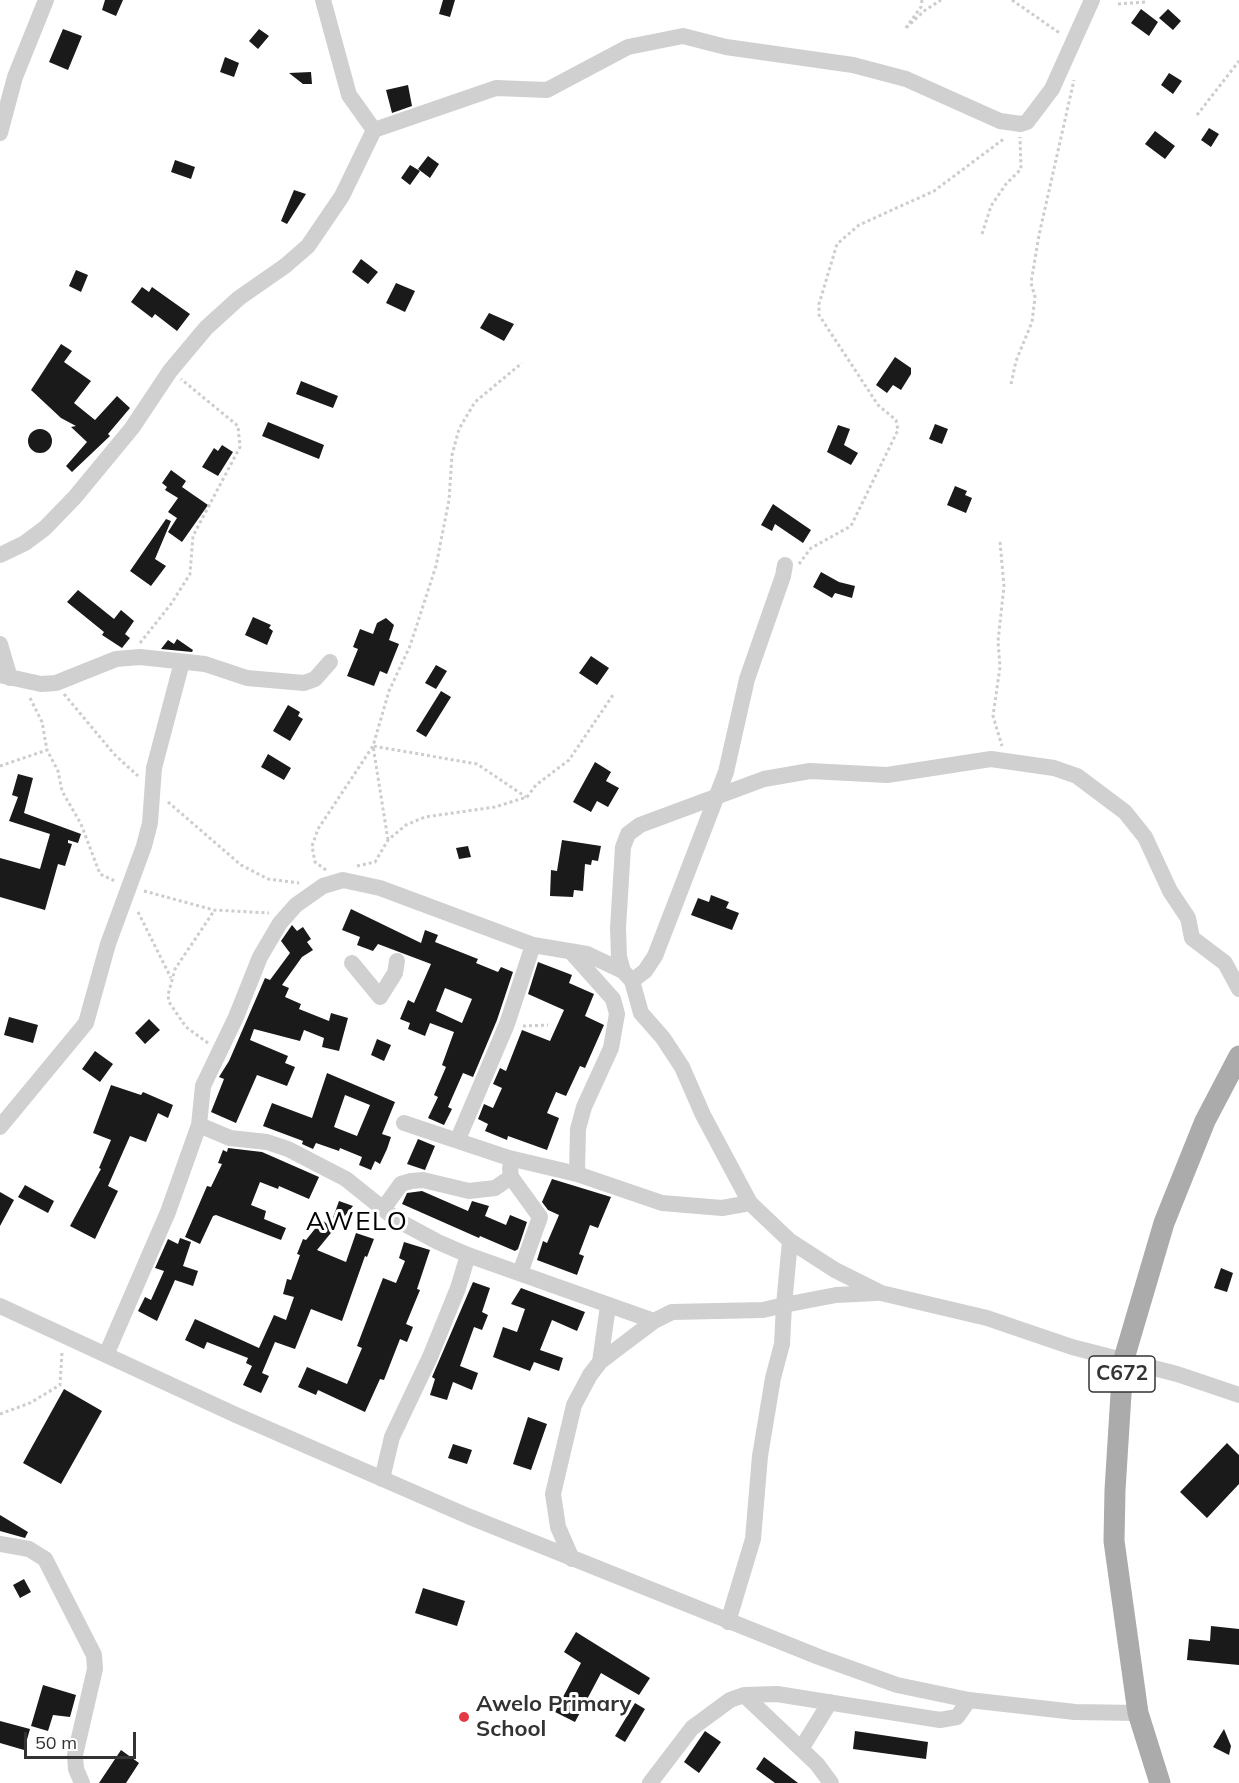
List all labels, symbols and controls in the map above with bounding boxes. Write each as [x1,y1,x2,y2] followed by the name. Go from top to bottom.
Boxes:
[306,1206,408,1238] district label: AWELO
[1089,1356,1155,1392] road number: C672
[476,1691,631,1742] place label: Awelo Primary School
[457,1710,471,1724] marker: Awelo Primary School
[27,1720,140,1758] scale bar
[35,1731,77,1754] text: 50 m

